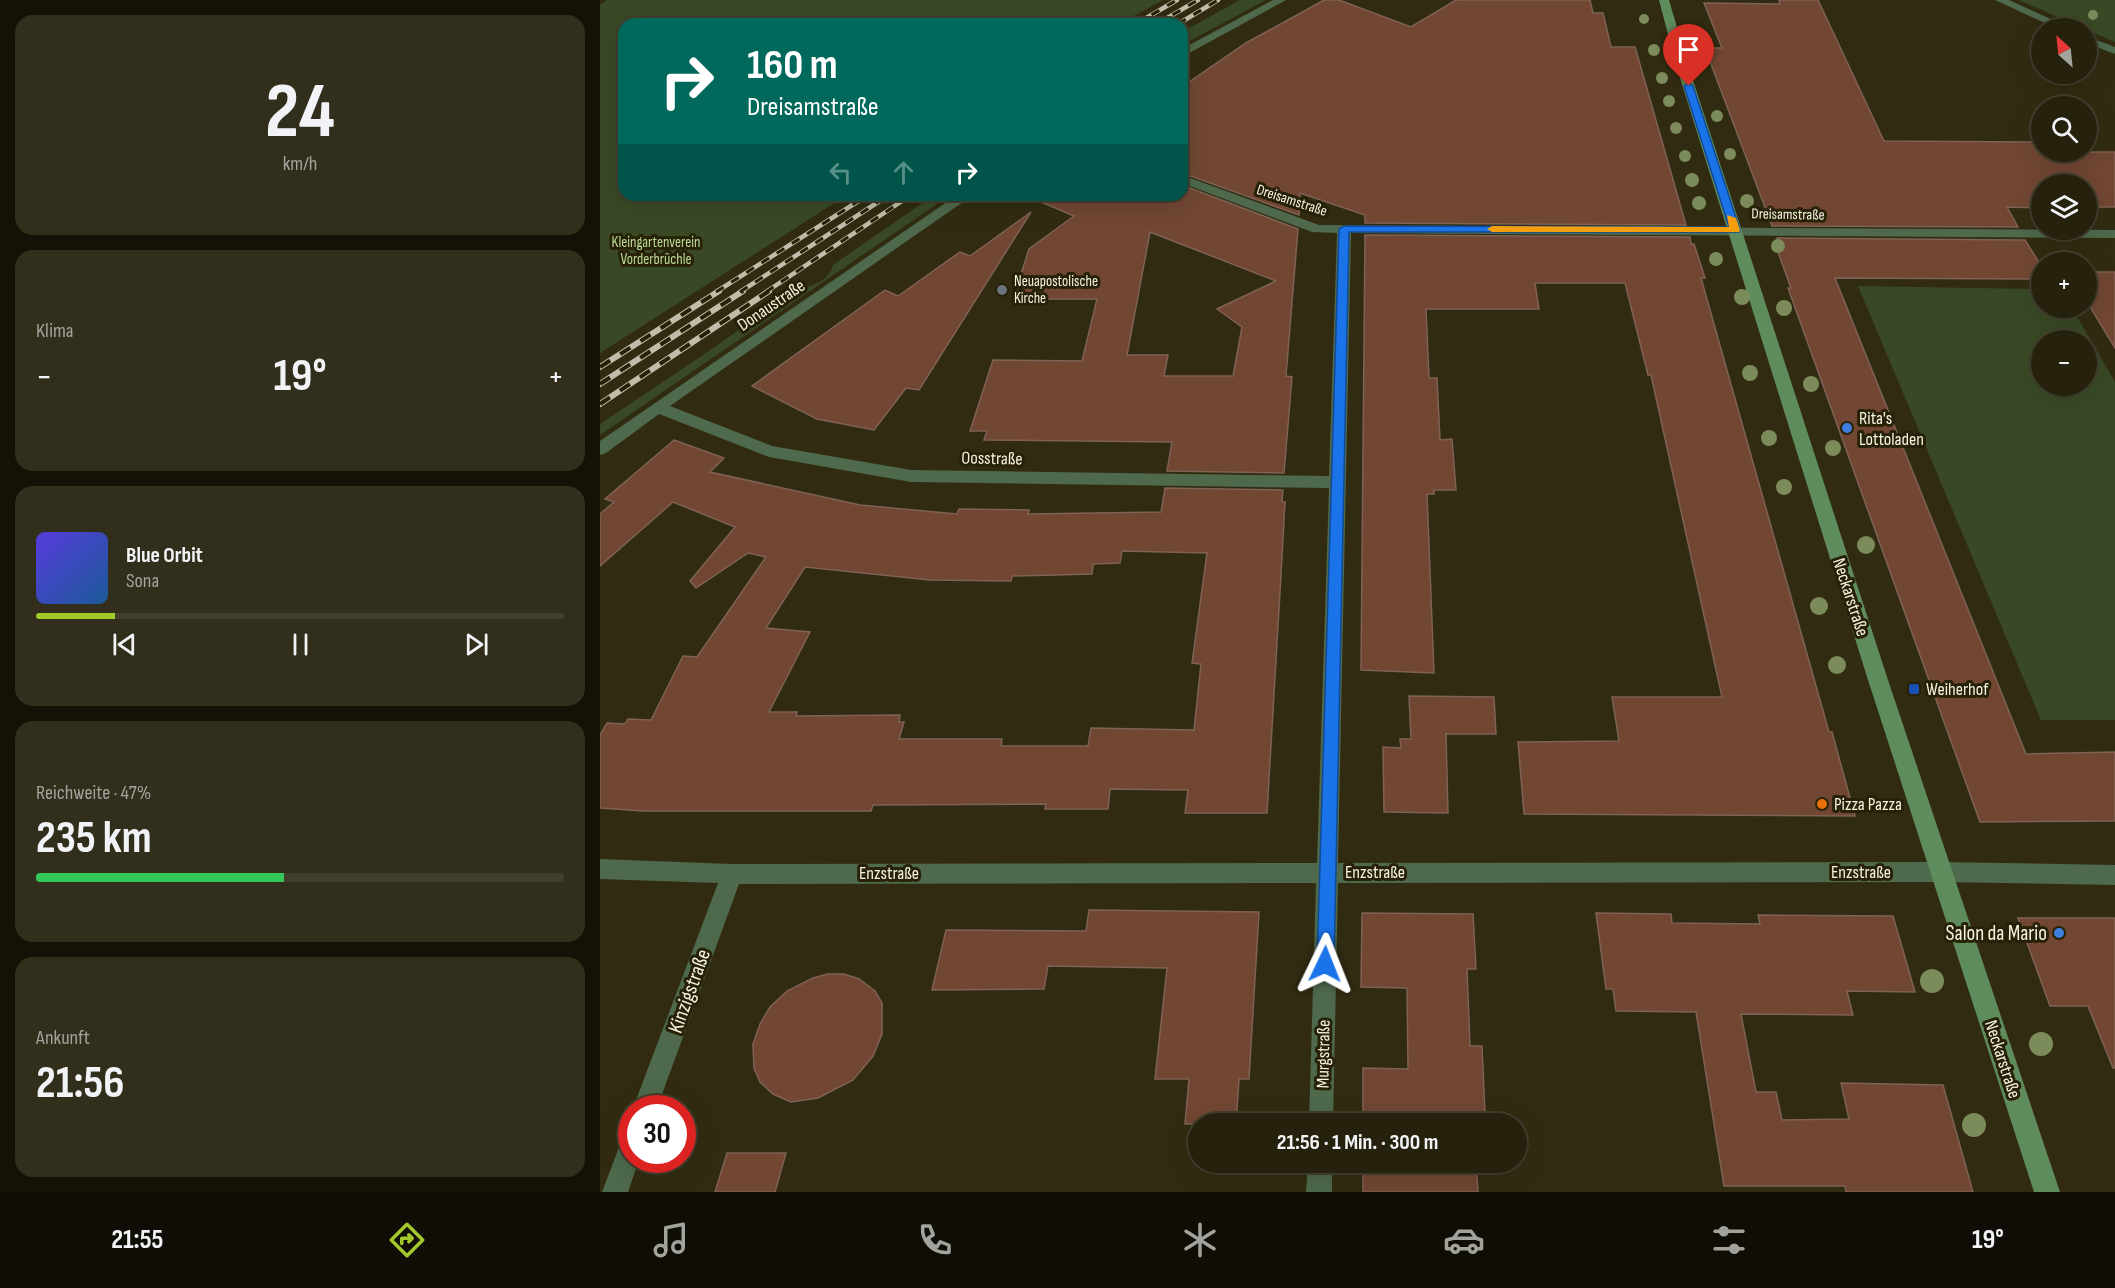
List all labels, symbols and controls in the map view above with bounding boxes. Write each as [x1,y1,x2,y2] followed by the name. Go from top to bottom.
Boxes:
[2031,18,2097,84] north arrow
[2031,18,2097,396] map controls
[1663,24,1714,86] pin
[1672,33,1705,66] icon: arrive
[747,40,838,91] text: 160 m
[648,42,726,120] icon: right
[265,66,335,159] text: 24
[747,91,879,123] text: Dreisamstraße
[2031,96,2097,162] button: search
[283,152,317,176] text: km/h
[824,156,857,189] icon: left
[887,156,920,189] icon: ahead
[950,156,983,189] icon: right
[2031,174,2097,240] button: layers
[1254,180,1330,221] street label: Dreisamstraße
[1751,204,1825,225] street label: Dreisamstraße
[612,233,700,269] park label: Kleingartenverein Vorderbrüchle
[2031,252,2097,318] button: +
[1014,272,1098,308] place label: Neuapostolische Kirche
[733,275,809,336] street label: Donaustraße
[995,283,1009,297] marker: Neuapostolische Kirche
[36,319,74,343] text: Klima
[2031,330,2097,396] button: −
[273,349,327,404] text: 19°
[36,357,52,397] text: −
[548,357,564,397] text: +
[1859,408,1924,450] place label: Rita's Lottoladen
[1840,421,1854,435] marker: Rita's Lottoladen
[961,447,1023,470] street label: Oosstraße
[126,542,203,569] text: Blue Orbit
[1828,555,1873,639] street label: Neckarstraße
[126,569,159,593] text: Sona
[108,628,141,661] icon: previous
[284,628,317,661] icon: pause
[460,628,493,661] icon: next
[1926,679,1989,700] place label: Weiherhof
[1907,682,1921,696] marker: Weiherhof
[36,781,151,805] text: Reichweite · 47%
[1834,794,1902,815] place label: Pizza Pazza
[1815,797,1829,811] marker: Pizza Pazza
[36,811,152,866] text: 235 km
[1345,862,1405,883] street label: Enzstraße
[1831,862,1891,883] street label: Enzstraße
[859,863,919,884] street label: Enzstraße
[1946,921,2047,946] place label: Salon da Mario
[2052,926,2066,940] marker: Salon da Mario
[1293,932,1357,996] position arrow
[663,946,716,1036] street label: Kinzigstraße
[1980,1017,2025,1101] street label: Neckarstraße
[1312,1020,1335,1089] street label: Murgstraße
[36,1026,90,1050] text: Ankunft
[36,1056,124,1111] text: 21:56
[618,1095,696,1173] speed limit sign: 30
[1277,1129,1438,1156] text: 21:56 · 1 Min. · 300 m
[386,1219,428,1261] icon: directions
[650,1219,692,1261] icon: music
[914,1219,956,1261] icon: phone
[1179,1219,1221,1261] icon: climate
[1443,1219,1485,1261] icon: car
[1708,1219,1750,1261] icon: filters
[111,1224,163,1256] text: 21:55
[1972,1224,2004,1256] text: 19°

